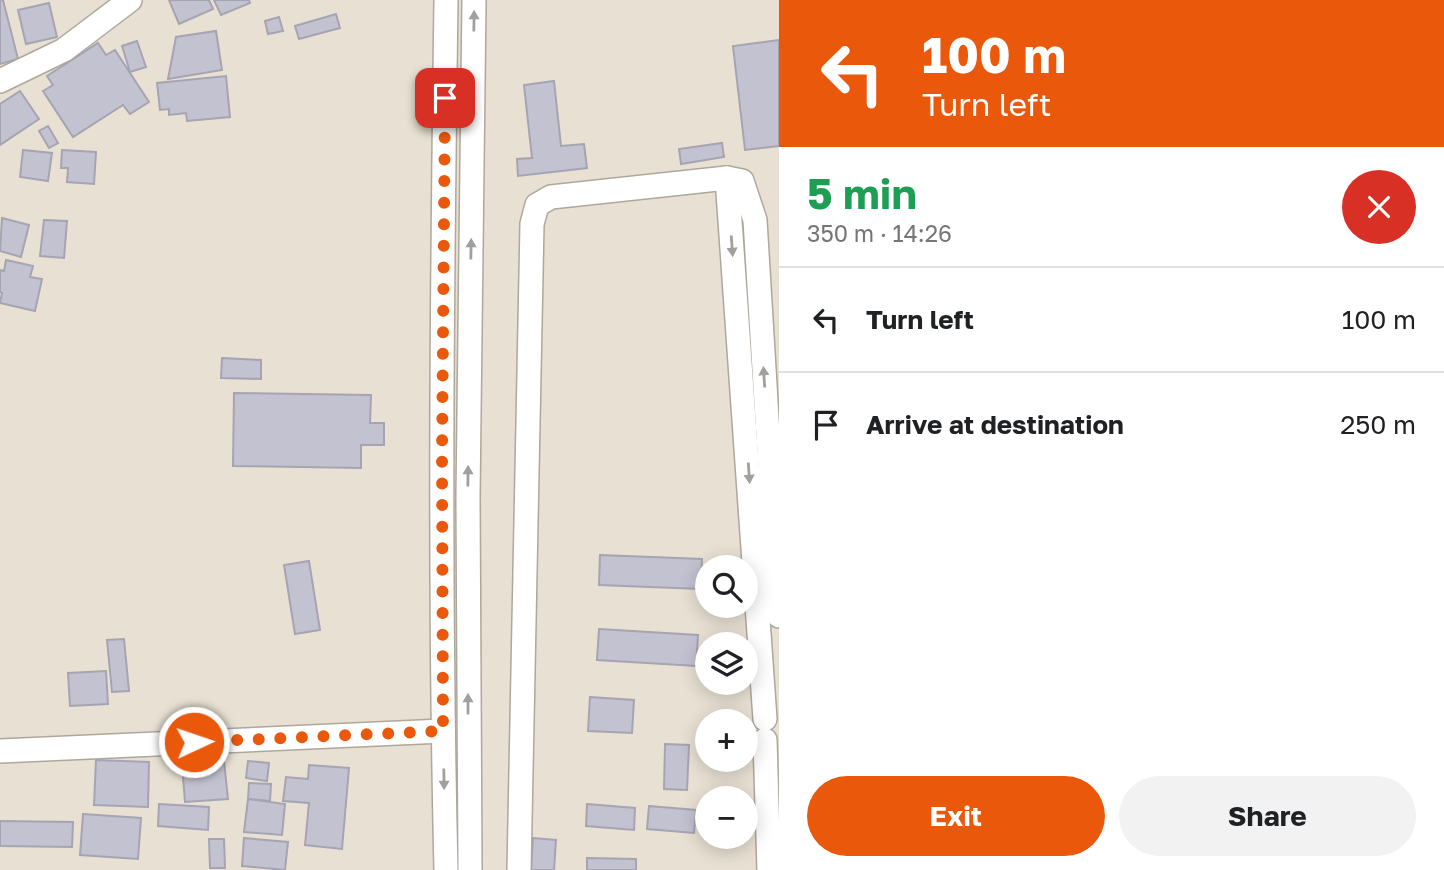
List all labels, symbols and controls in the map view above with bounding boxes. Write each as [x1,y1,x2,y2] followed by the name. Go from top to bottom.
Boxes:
[468,10,480,32] one-way arrow
[922,25,1066,84] text: 100 m
[807,28,898,119] icon: left
[415,68,475,128] pin
[426,79,464,117] icon: arrive
[922,85,1051,123] text: Turn left
[807,168,917,218] text: 5 min
[1342,170,1416,244] button: close
[807,219,952,247] text: 350 m · 14:26
[727,236,738,258] one-way arrow
[465,238,477,260] one-way arrow
[807,301,845,339] icon: left
[866,304,974,335] text: Turn left
[1342,304,1416,335] text: 100 m
[759,365,770,387] one-way arrow
[807,406,845,444] icon: arrive
[866,409,1124,440] text: Arrive at destination
[1340,409,1416,440] text: 250 m
[744,462,755,484] one-way arrow
[462,465,474,487] one-way arrow
[695,555,758,849] map controls
[695,555,758,618] button: search
[695,632,758,695] button: layers
[462,693,474,715] one-way arrow
[157,705,231,779] position arrow
[695,709,758,772] button: +
[438,768,449,790] one-way arrow
[807,776,1105,856] button: Exit
[1119,776,1416,856] button: Share
[695,786,758,849] button: −

